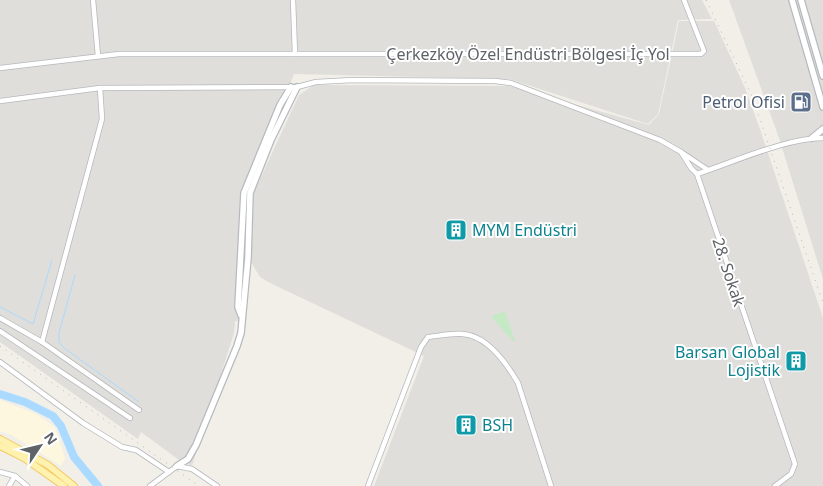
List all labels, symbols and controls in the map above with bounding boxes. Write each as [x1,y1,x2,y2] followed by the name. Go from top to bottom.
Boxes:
[386,43,670,65] street label: Çerkezköy Özel Endüstri Bölgesi İç Yol
[789,90,813,114] fuel station icon: Petrol Ofisi
[702,91,785,113] place label: Petrol Ofisi
[444,218,468,242] building icon: MYM Endüstri
[472,219,577,241] place label: MYM Endüstri
[708,235,751,310] street label: 28. Sokak
[675,341,780,381] place label: Barsan Global Lojistik
[784,349,808,373] building icon: Barsan Global Lojistik
[454,413,478,437] building icon: BSH
[482,414,513,436] place label: BSH
[15,421,65,471] north arrow
[40,428,62,448] text: N

